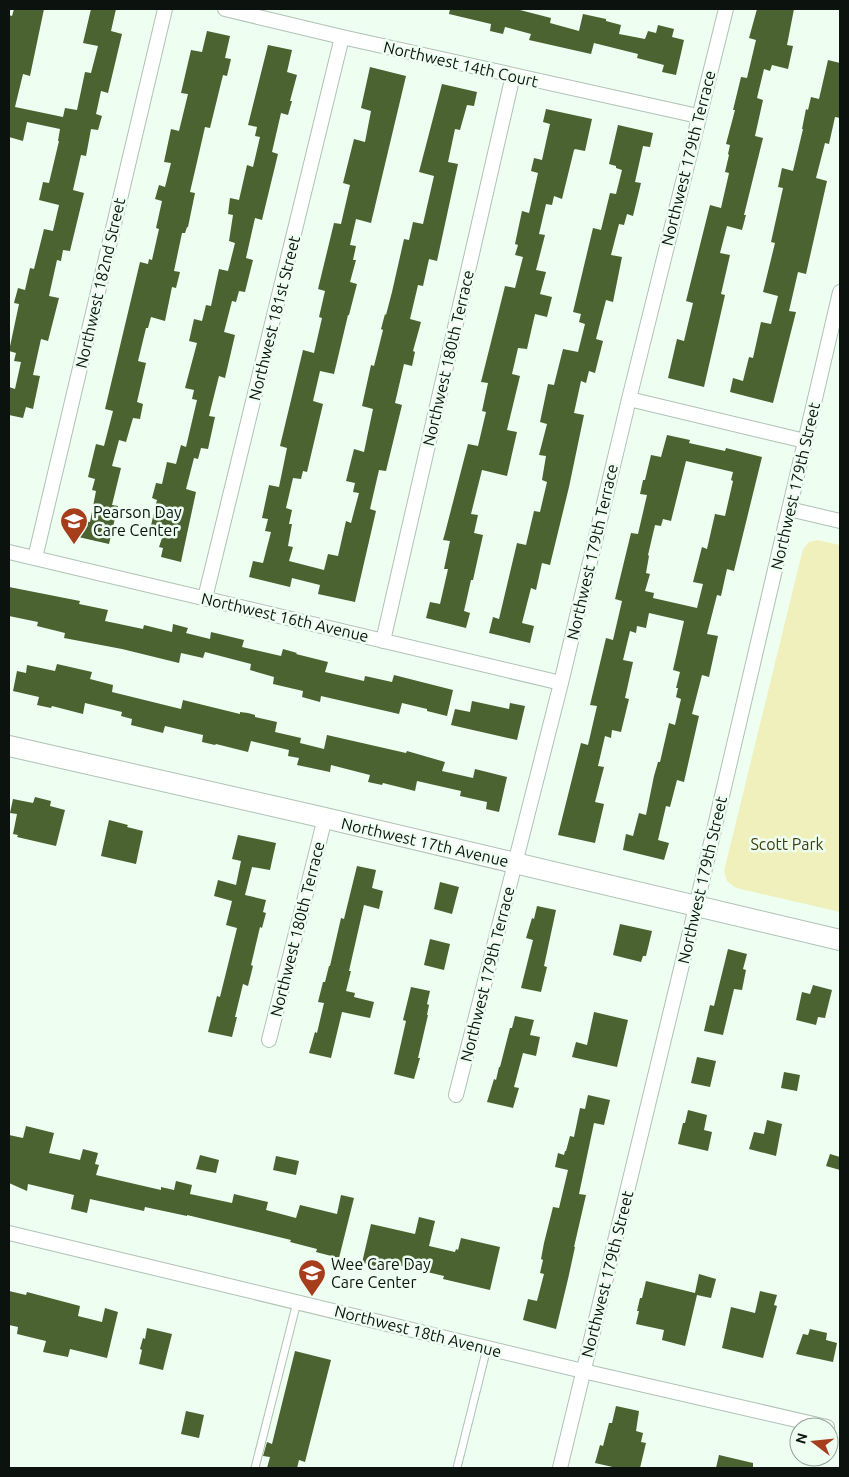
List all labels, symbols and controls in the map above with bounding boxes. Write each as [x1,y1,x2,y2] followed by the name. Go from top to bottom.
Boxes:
[382,37,541,91] street label: Northwest 14th Court
[657,68,719,248] street label: Northwest 179th Terrace
[72,195,129,370] street label: Northwest 182nd Street
[245,233,303,402] street label: Northwest 181st Street
[419,268,477,448] street label: Northwest 180th Terrace
[767,400,823,571] street label: Northwest 179th Street
[563,462,621,642] street label: Northwest 179th Terrace
[93,503,182,539] place label: Pearson Day Care Center
[59,506,89,545] school or university icon: Pearson Day Care Center
[199,589,371,645] street label: Northwest 16th Avenue
[674,794,730,965] street label: Northwest 179th Street
[339,814,511,870] street label: Northwest 17th Avenue
[750,835,824,853] park label: Scott Park
[266,839,328,1019] street label: Northwest 180th Terrace
[456,884,518,1064] street label: Northwest 179th Terrace
[578,1188,637,1359] street label: Northwest 179th Street
[331,1255,431,1291] place label: Wee Care Day Care Center
[297,1258,327,1297] school or university icon: Wee Care Day Care Center
[333,1302,503,1360] street label: Northwest 18th Avenue
[789,1417,839,1467] north arrow
[792,1431,811,1446] text: N

